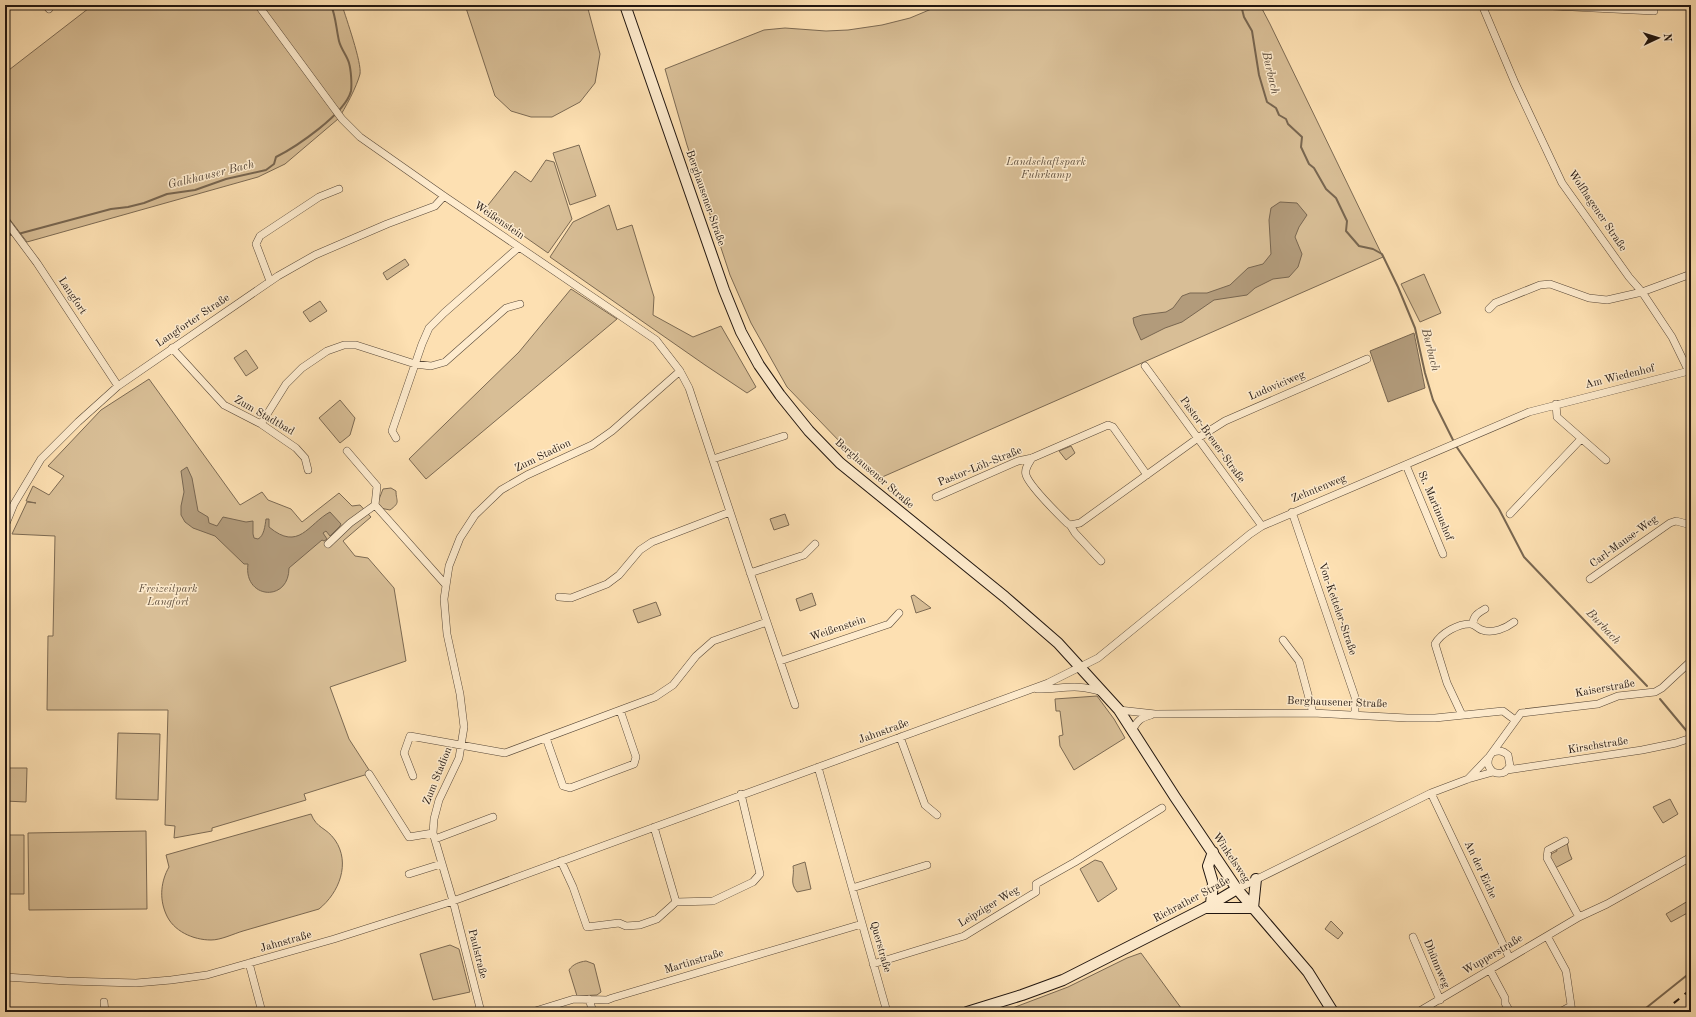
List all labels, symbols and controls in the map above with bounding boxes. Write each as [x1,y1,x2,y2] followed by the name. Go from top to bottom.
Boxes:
[1638,18,1678,58] north arrow
[1661,33,1672,43] text: N
[1259,49,1281,96] water label: Burbach
[683,149,727,247] street label: Berghausener Straße
[1005,157,1087,181] park label: Landschaftspark Fuhrkamp
[167,158,255,192] water label: Galkhauser Bach
[1566,168,1628,254] street label: Wolfhagener Straße
[472,200,526,242] street label: Weißenstein
[56,275,88,317] street label: Langfort
[154,292,232,350] street label: Langforter Straße
[1419,326,1441,373] water label: Burbach
[1584,363,1656,391] street label: Am Wiedenhof
[1247,369,1307,403] street label: Ludoviciweg
[232,394,296,438] street label: Zum Stadtbad
[1177,395,1247,485] street label: Pastor-Breuer-Straße
[833,437,915,511] street label: Berghausener Straße
[513,438,573,474] street label: Zum Stadion
[936,445,1024,489] street label: Pastor-Löh-Straße
[1415,470,1455,543] street label: St. Martinushof
[1290,473,1348,505] street label: Zehntenweg
[1588,514,1660,570] street label: Carl-Mause-Weg
[1316,561,1358,657] street label: Von-Ketteler-Straße
[138,584,198,608] park label: Freizeitpark Langfort
[1583,606,1623,647] water label: Burbach
[809,614,867,644] street label: Weißenstein
[1574,678,1636,700] street label: Kaiserstraße
[1287,696,1387,710] street label: Berghausener Straße
[857,718,911,746] street label: Jahnstraße
[1567,736,1629,756] street label: Kirschstraße
[421,746,455,806] street label: Zum Stadion
[1210,831,1252,885] street label: Winkelsweg
[1462,839,1498,901] street label: An der Eiche
[1152,875,1232,925] street label: Richrather Straße
[957,884,1022,930] street label: Leipziger Weg
[867,920,893,974] street label: Querstraße
[466,928,488,980] street label: Paulstraße
[259,929,313,955] street label: Jahnstraße
[1461,933,1525,977] street label: Wupperstraße
[1421,938,1451,990] street label: Dhünnweg
[663,948,725,976] street label: Martinstraße

